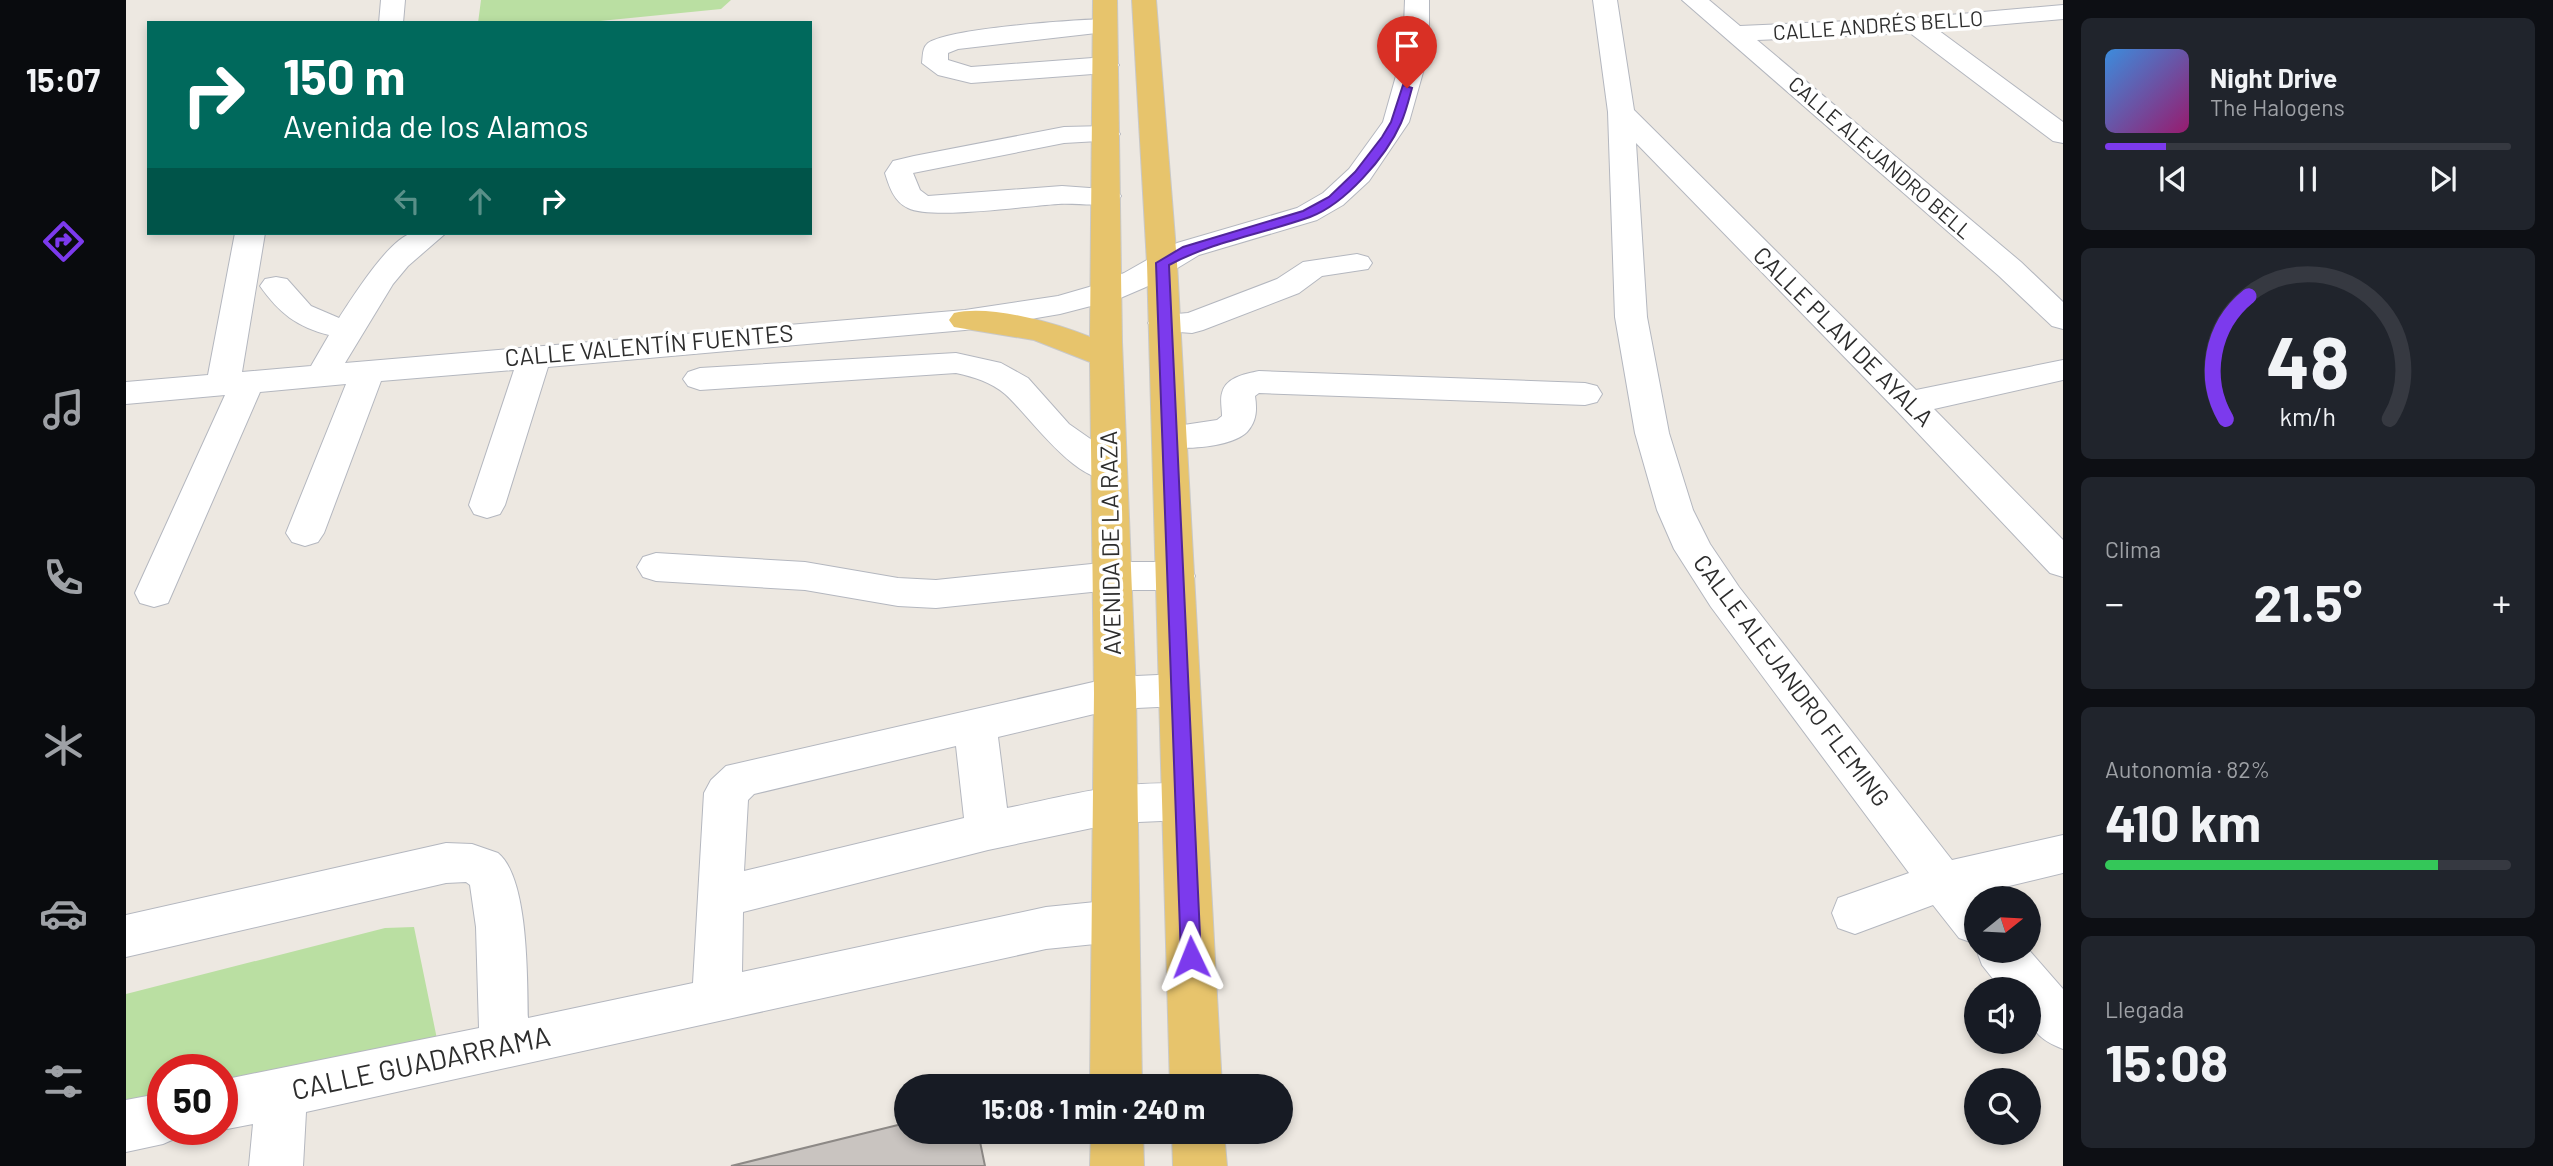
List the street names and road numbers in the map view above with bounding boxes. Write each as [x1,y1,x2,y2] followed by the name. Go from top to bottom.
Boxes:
[1772,5,1984,44] street label: CALLE ANDRÉS BELLO
[1784,70,1978,243] street label: CALLE ALEJANDRO BELL
[1748,240,1940,432] street label: CALLE PLAN DE AYALA
[503,317,794,372] street label: CALLE VALENTÍN FUENTES
[1093,431,1126,655] street label: AVENIDA DE LA RAZA
[1688,548,1896,812] street label: CALLE ALEJANDRO FLEMING
[288,1018,553,1106] street label: CALLE GUADARRAMA

